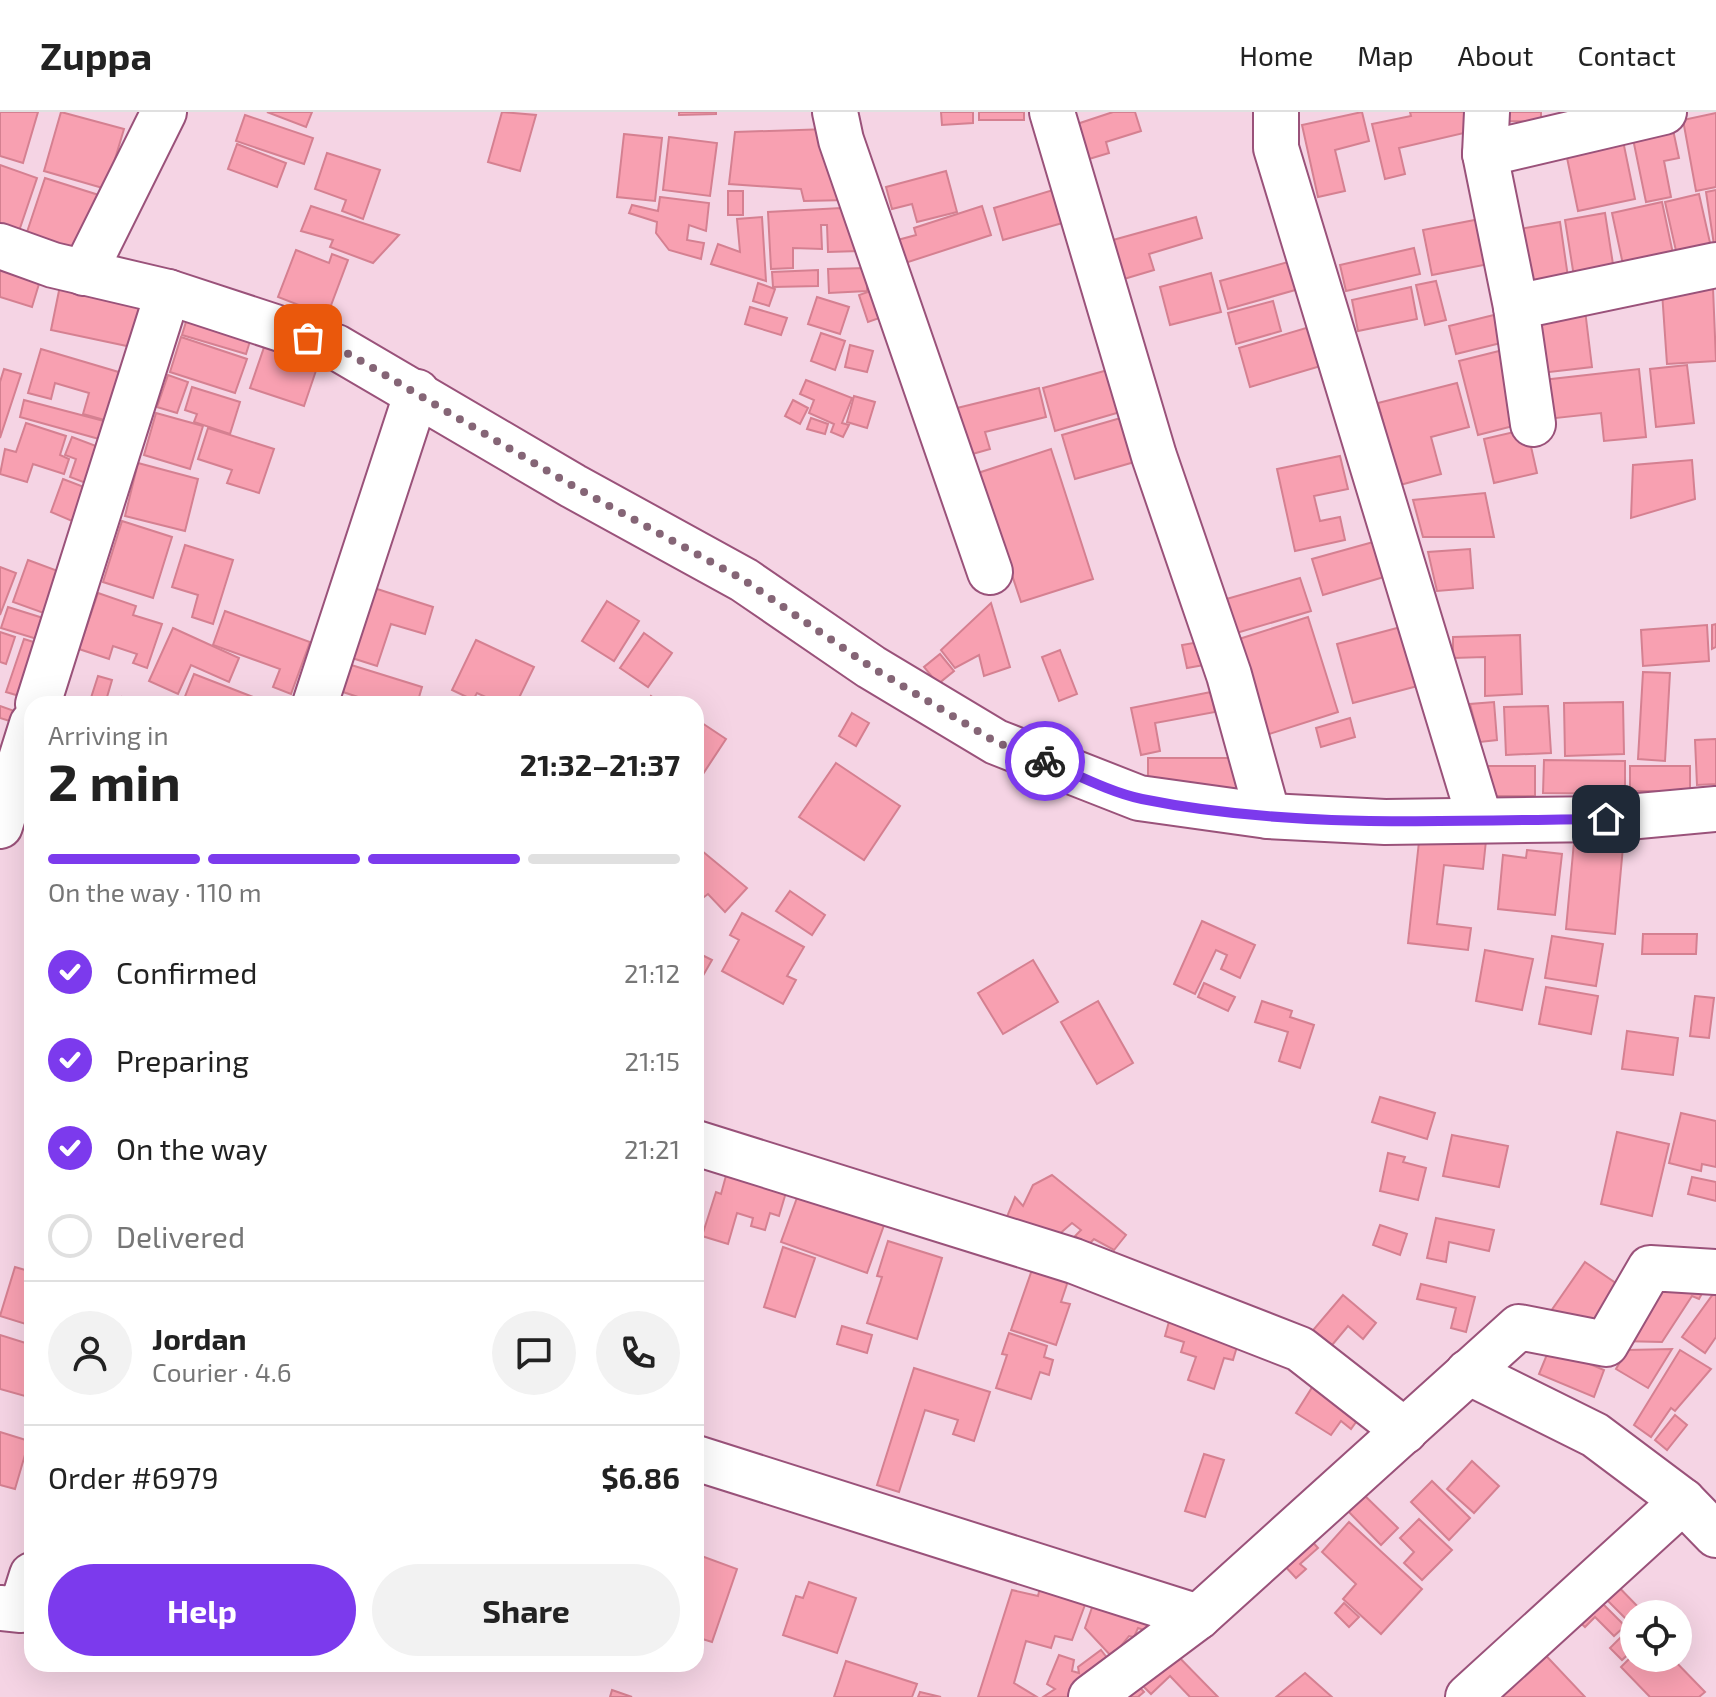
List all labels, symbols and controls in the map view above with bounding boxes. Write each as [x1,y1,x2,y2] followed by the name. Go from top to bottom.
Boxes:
[40,32,152,78] text: Zuppa
[1239,38,1313,72] text: Home
[1357,38,1414,72] text: Map
[1458,38,1533,72] text: About
[1577,38,1676,72] text: Contact
[274,304,342,372] pin
[286,316,330,360] icon: bag
[48,719,169,750] text: Arriving in
[1005,721,1085,801] courier
[1023,739,1067,783] icon: bike
[520,746,680,782] text: 21:32–21:37
[48,749,181,811] text: 2 min
[1572,785,1640,853] pin
[1584,797,1628,841] icon: home
[48,876,262,907] text: On the way · 110 m
[48,950,92,994] icon: check
[116,954,257,990] text: Confirmed
[624,957,680,988] text: 21:12
[48,1038,92,1082] icon: check
[116,1042,249,1078] text: Preparing
[625,1045,680,1076] text: 21:15
[48,1126,92,1170] icon: check
[116,1130,268,1166] text: On the way
[624,1133,680,1164] text: 21:21
[116,1218,245,1254] text: Delivered
[48,1311,132,1395] button: person
[492,1311,576,1395] button: chat
[596,1311,680,1395] button: phone
[152,1320,247,1356] text: Jordan
[152,1356,292,1387] text: Courier · 4.6
[48,1459,219,1495] text: Order #6979
[601,1459,680,1495] text: $6.86
[48,1564,356,1656] button: Help
[372,1564,680,1656] button: Share
[1620,1600,1692,1672] map controls
[1620,1600,1692,1672] button: locate

